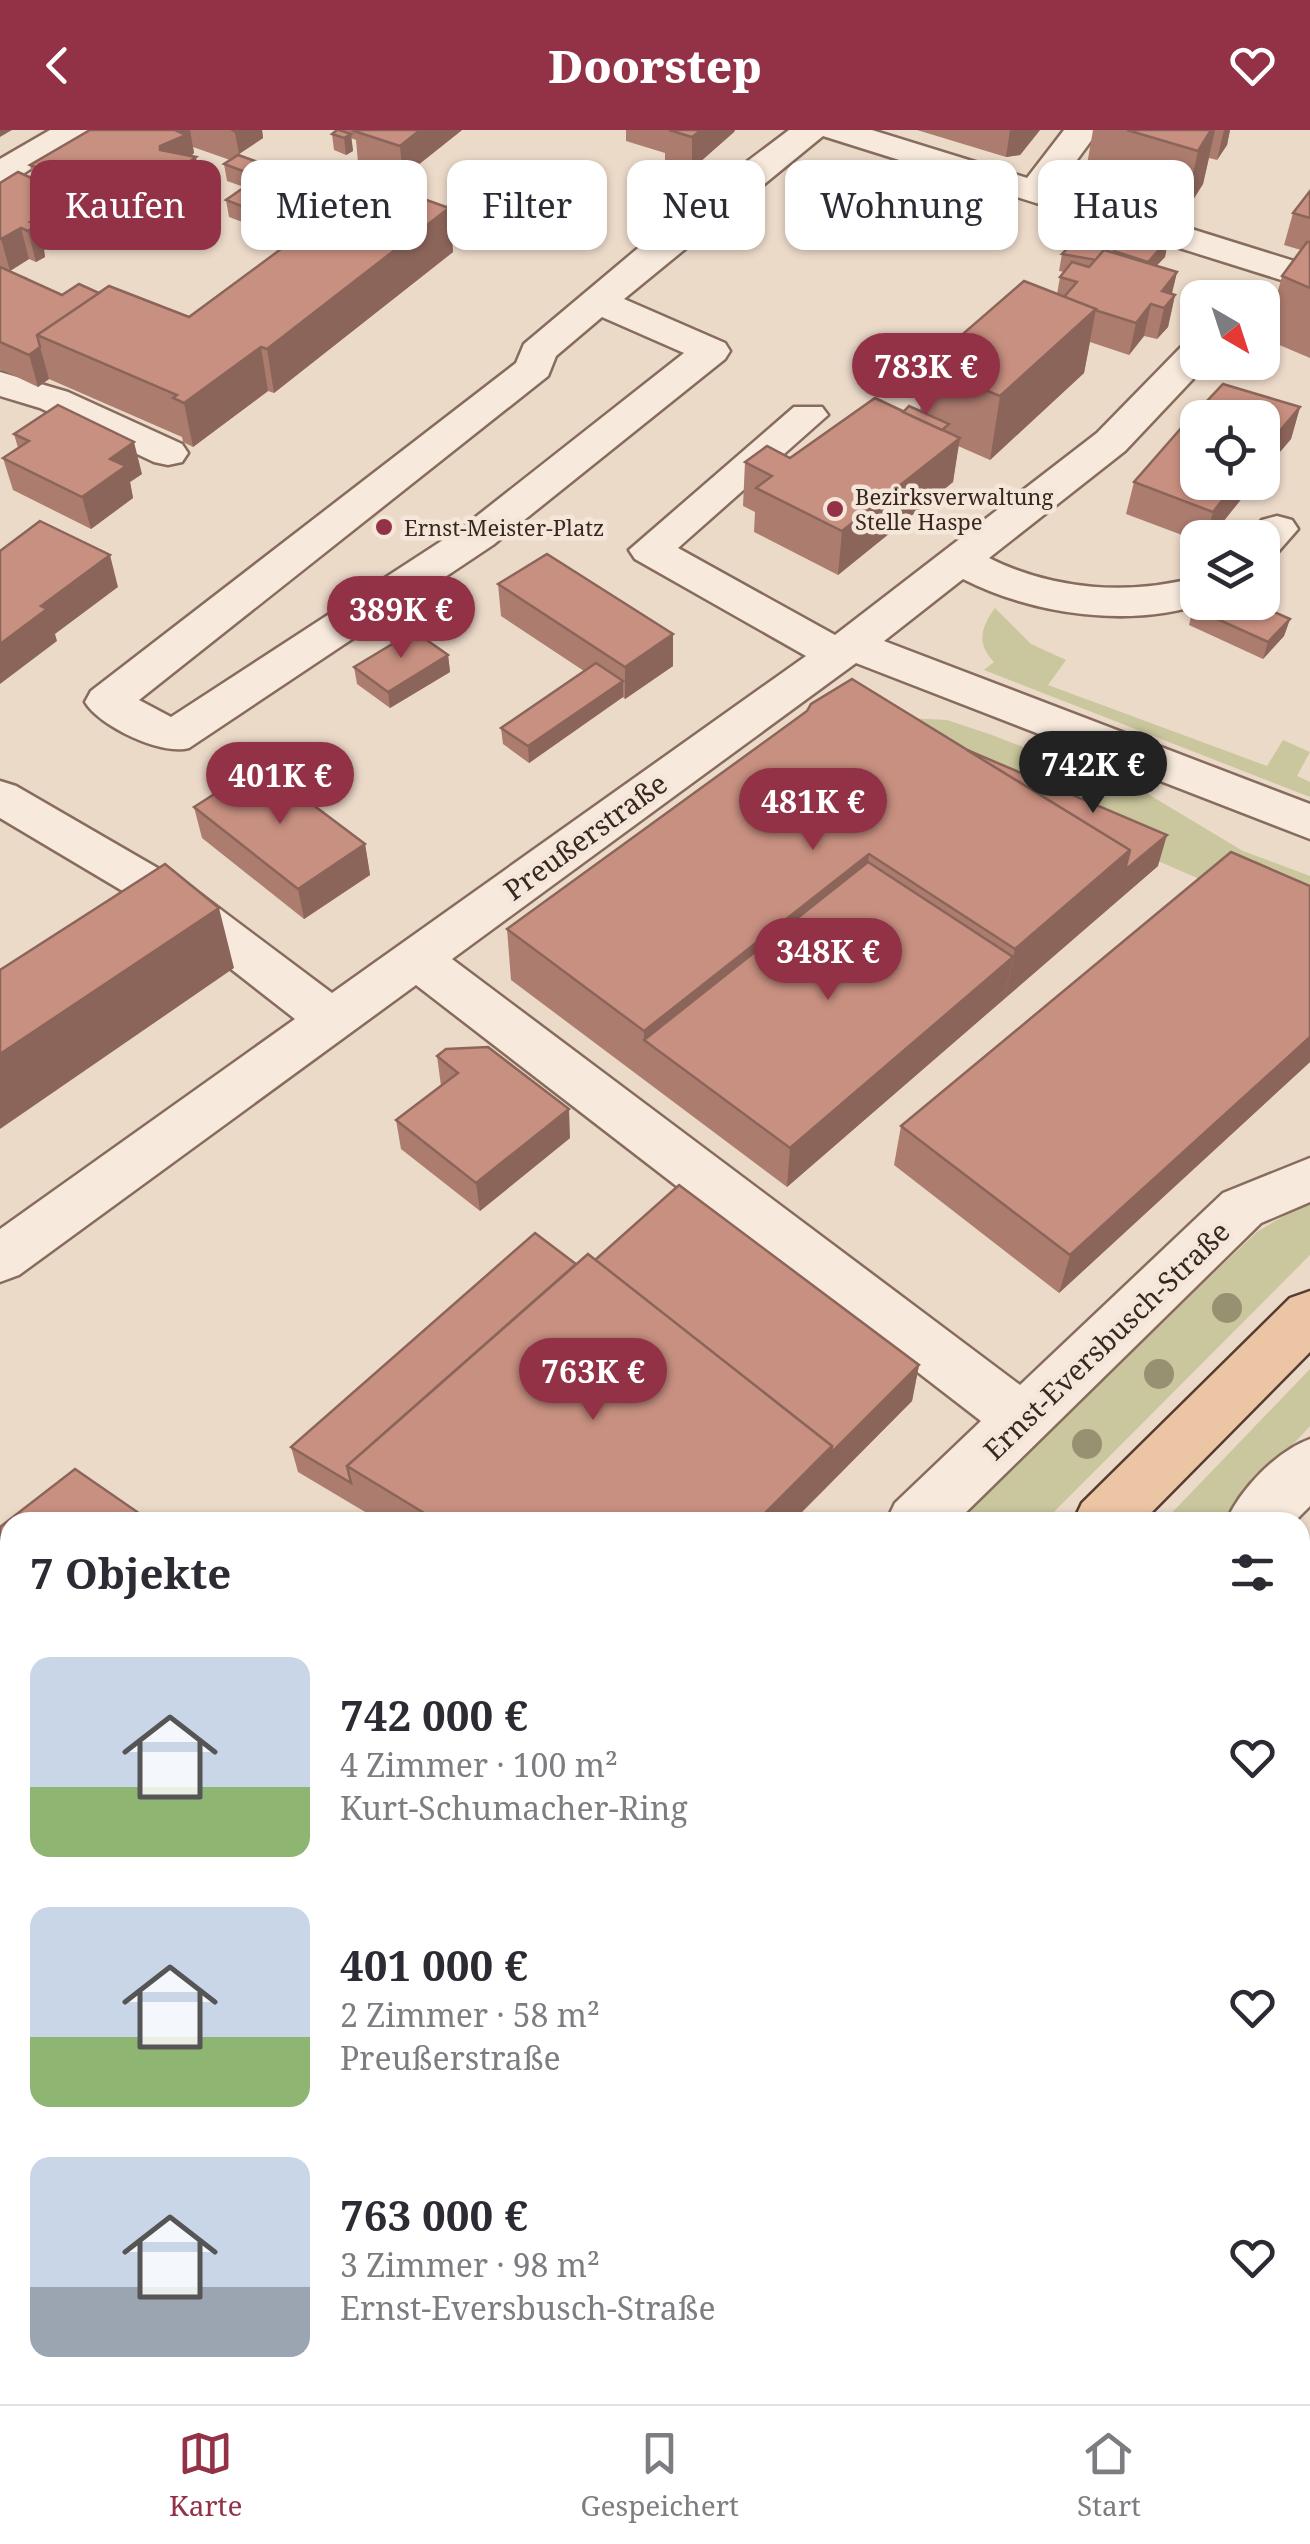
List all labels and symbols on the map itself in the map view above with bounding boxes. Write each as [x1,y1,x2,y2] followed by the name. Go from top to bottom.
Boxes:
[1180,280,1280,380] north arrow
[845,333,1007,418] pin: 783K €
[855,481,1054,536] place label: Bezirksverwaltung Stelle Haspe
[824,498,846,520] marker: Bezirksverwaltung Stelle Haspe
[404,512,604,542] place label: Ernst-Meister-Platz
[373,516,395,538] marker: Ernst-Meister-Platz
[320,576,482,661] pin: 389K €
[1012,731,1174,816] pin: 742K €
[199,742,361,827] pin: 401K €
[496,764,674,908] street label: Preußerstraße
[732,768,894,853] pin: 481K €
[747,918,909,1003] pin: 348K €
[975,1212,1237,1468] street label: Ernst-Eversbusch-Straße
[512,1338,674,1423] pin: 763K €

